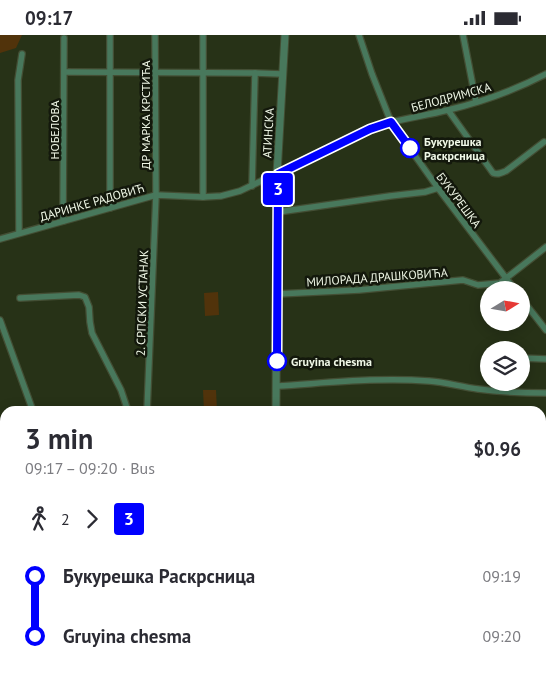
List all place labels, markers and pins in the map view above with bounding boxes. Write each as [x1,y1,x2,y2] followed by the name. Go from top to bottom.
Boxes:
[424,134,485,163] place label: Букурешка Раскрсница
[400,138,420,158] marker: Букурешка Раскрсница
[267,351,287,371] marker: Gruyina chesma
[291,354,372,369] place label: Gruyina chesma

